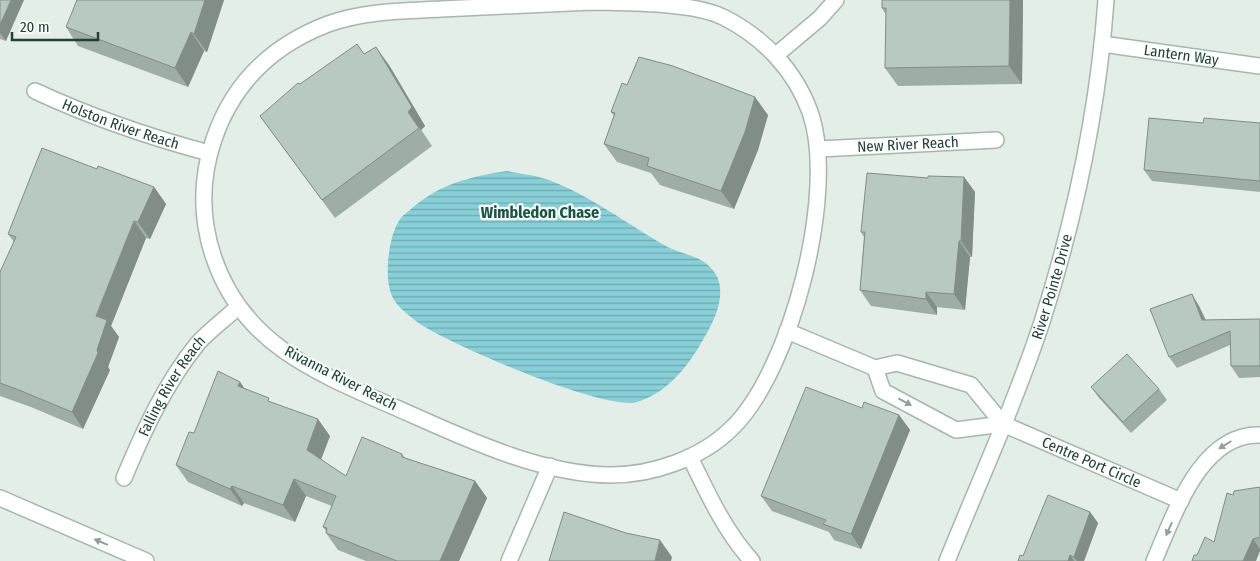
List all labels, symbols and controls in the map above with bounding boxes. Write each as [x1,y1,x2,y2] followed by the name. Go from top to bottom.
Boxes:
[12,10,99,42] scale bar
[20,18,50,36] text: 20 m
[1143,41,1220,69] street label: Lantern Way
[59,95,181,153] street label: Holston River Reach
[857,133,959,156] street label: New River Reach
[481,203,599,222] district label: Wimbledon Chase
[1028,232,1076,342] street label: River Pointe Drive
[134,332,209,439] street label: Falling River Reach
[282,342,400,414] street label: Rivanna River Reach
[897,398,912,406] one-way arrow
[1039,433,1144,492] street label: Centre Port Circle
[1219,441,1232,450] one-way arrow
[1164,522,1172,536] one-way arrow
[94,537,108,545] one-way arrow

